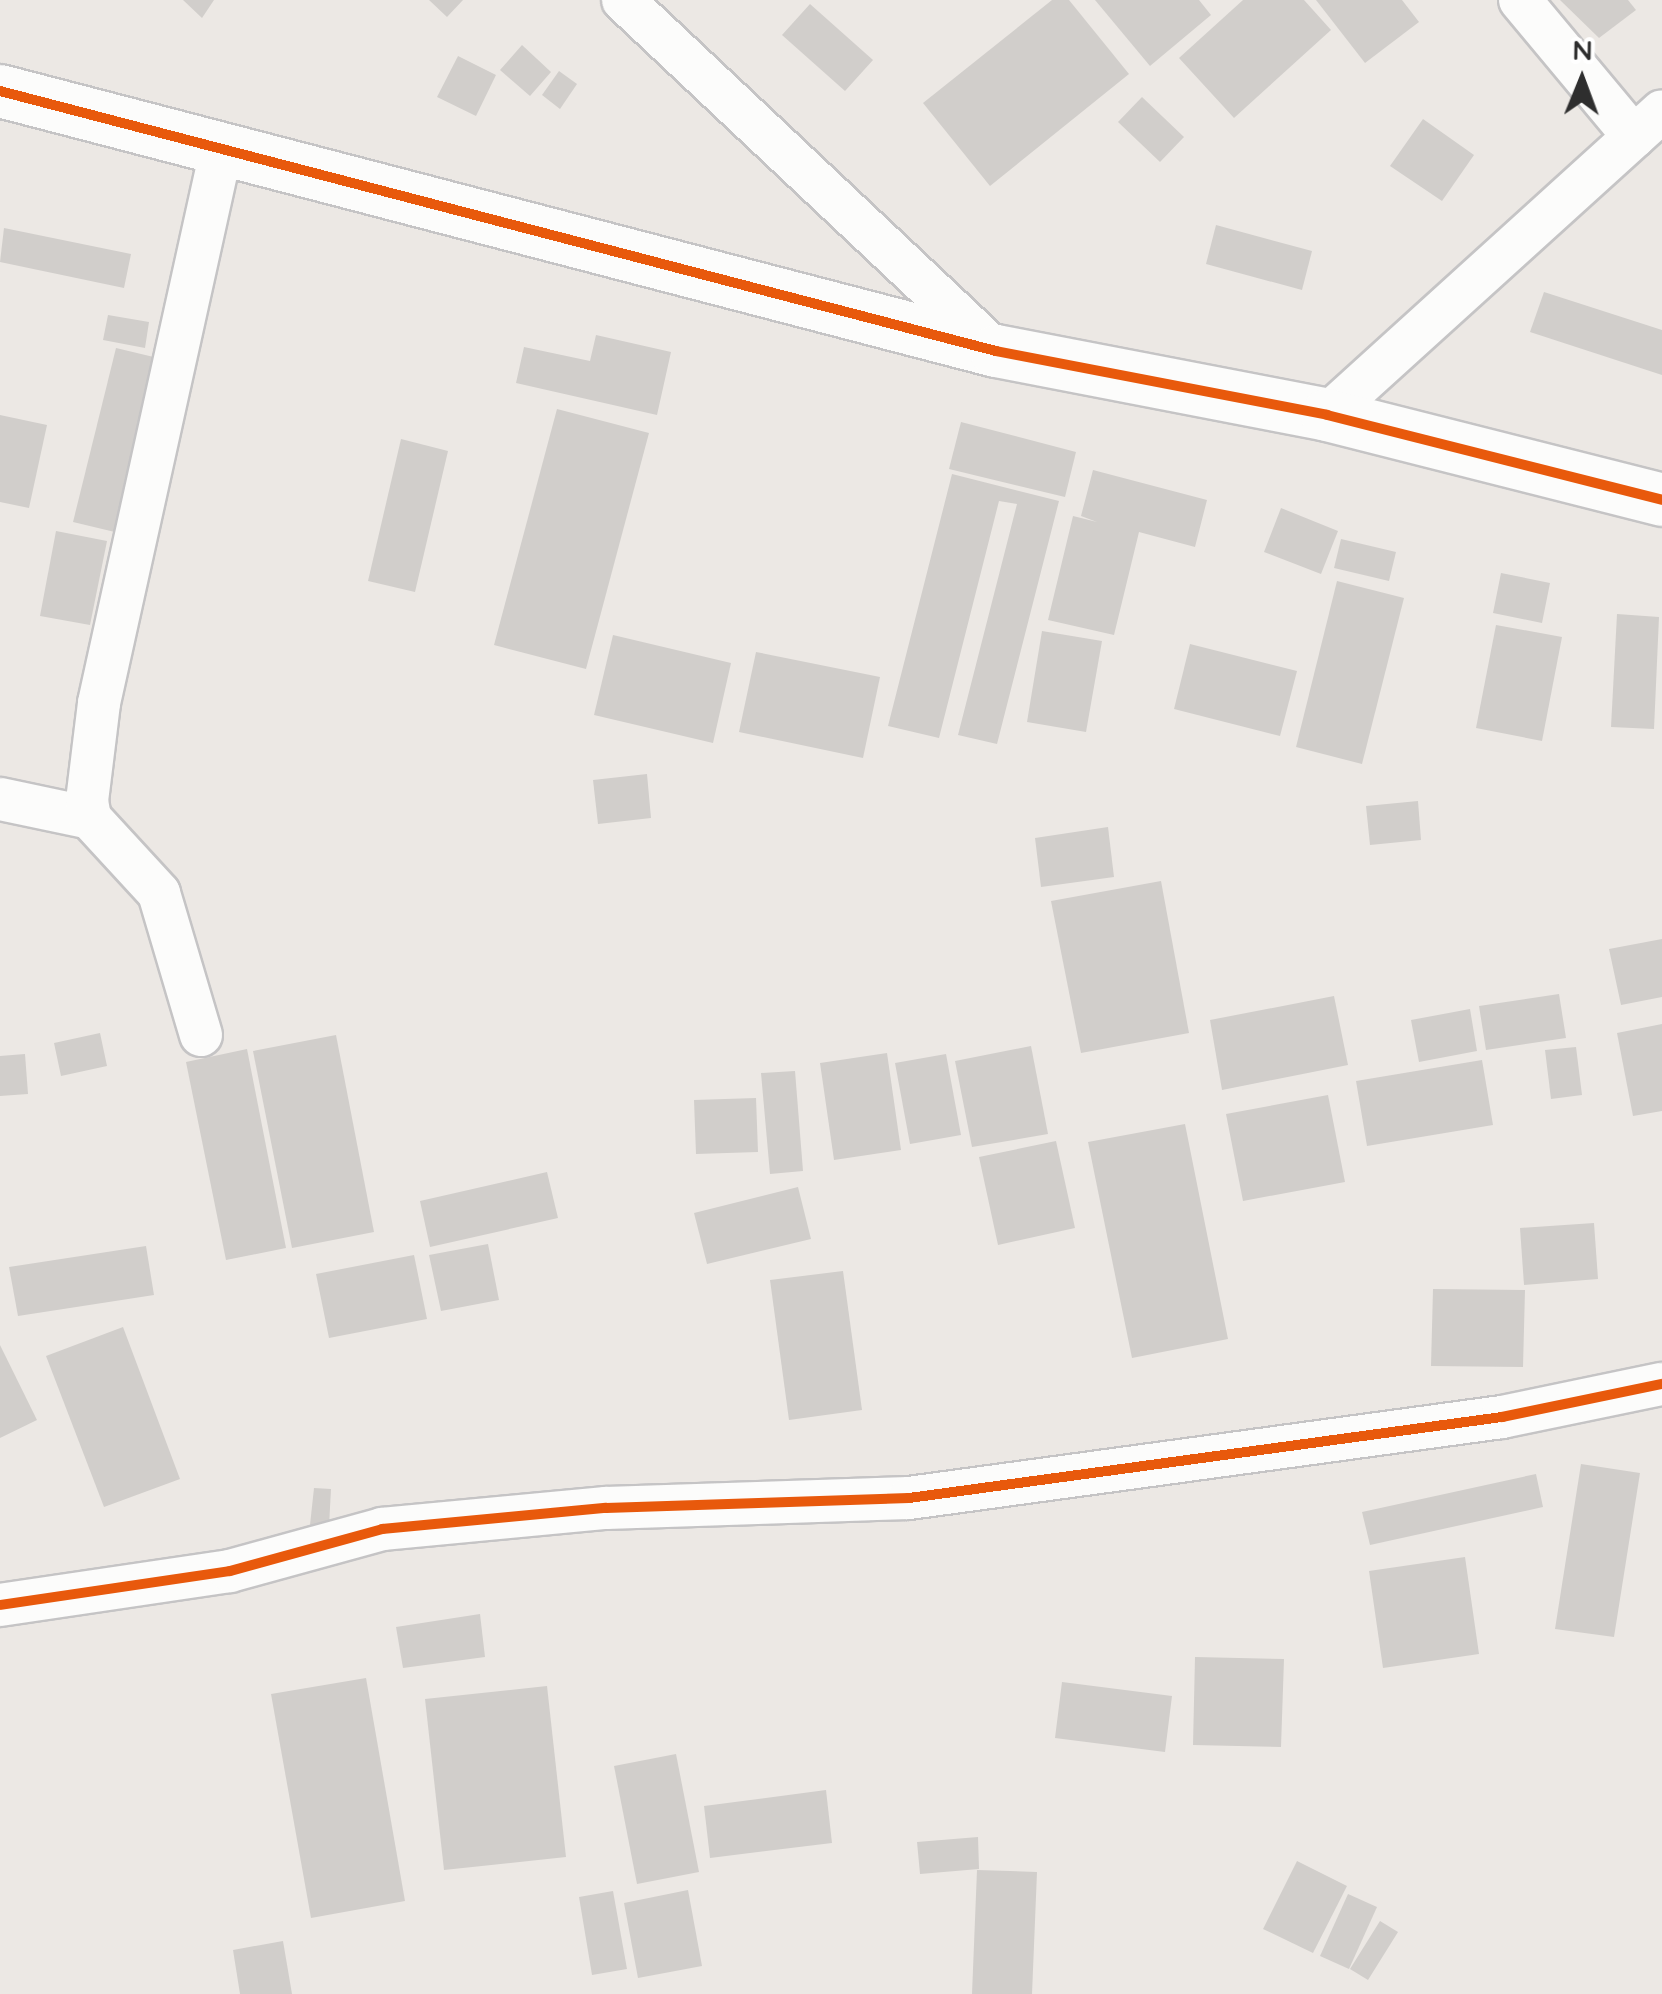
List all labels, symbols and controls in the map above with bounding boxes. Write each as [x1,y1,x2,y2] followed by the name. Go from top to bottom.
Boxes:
[1532,30,1632,130] north arrow
[1572,32,1593,67] text: N

